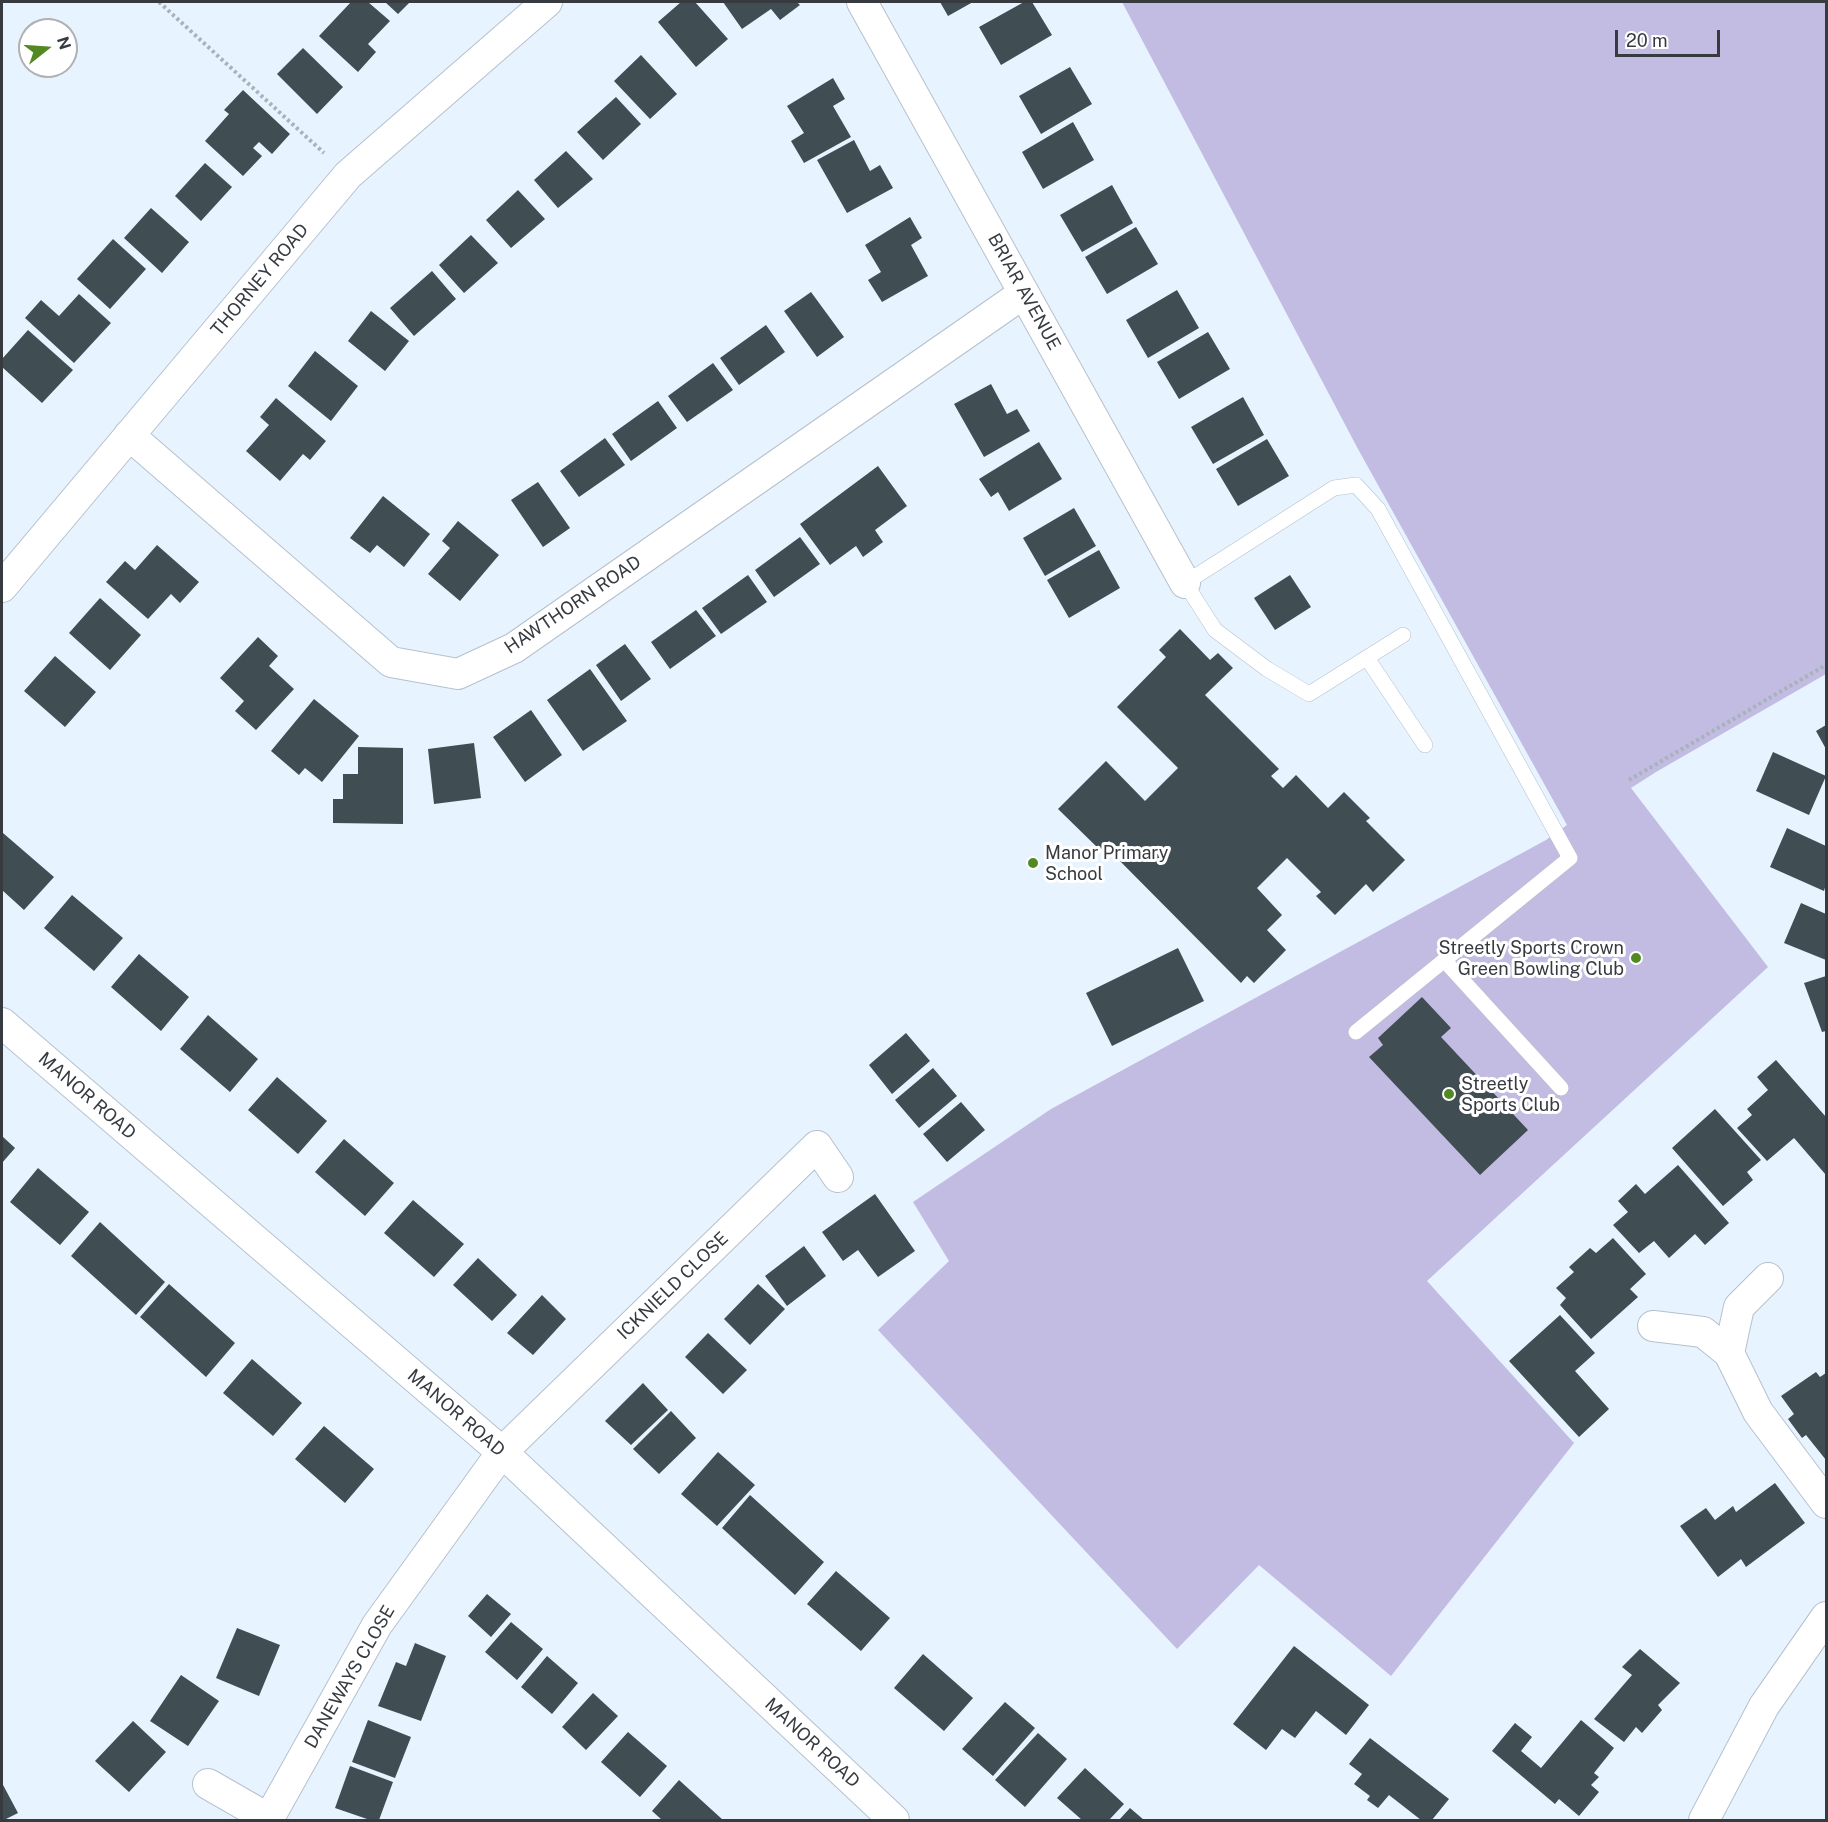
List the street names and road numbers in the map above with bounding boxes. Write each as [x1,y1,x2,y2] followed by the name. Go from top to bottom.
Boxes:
[207,219,313,341] street label: THORNEY ROAD
[983,230,1065,354] street label: BRIAR AVENUE
[501,551,645,659] street label: HAWTHORN ROAD
[34,1048,140,1144] street label: MANOR ROAD
[613,1228,733,1344] street label: ICKNIELD CLOSE
[403,1365,509,1461] street label: MANOR ROAD
[300,1602,400,1752] street label: DANEWAYS CLOSE
[760,1694,864,1792] street label: MANOR ROAD

